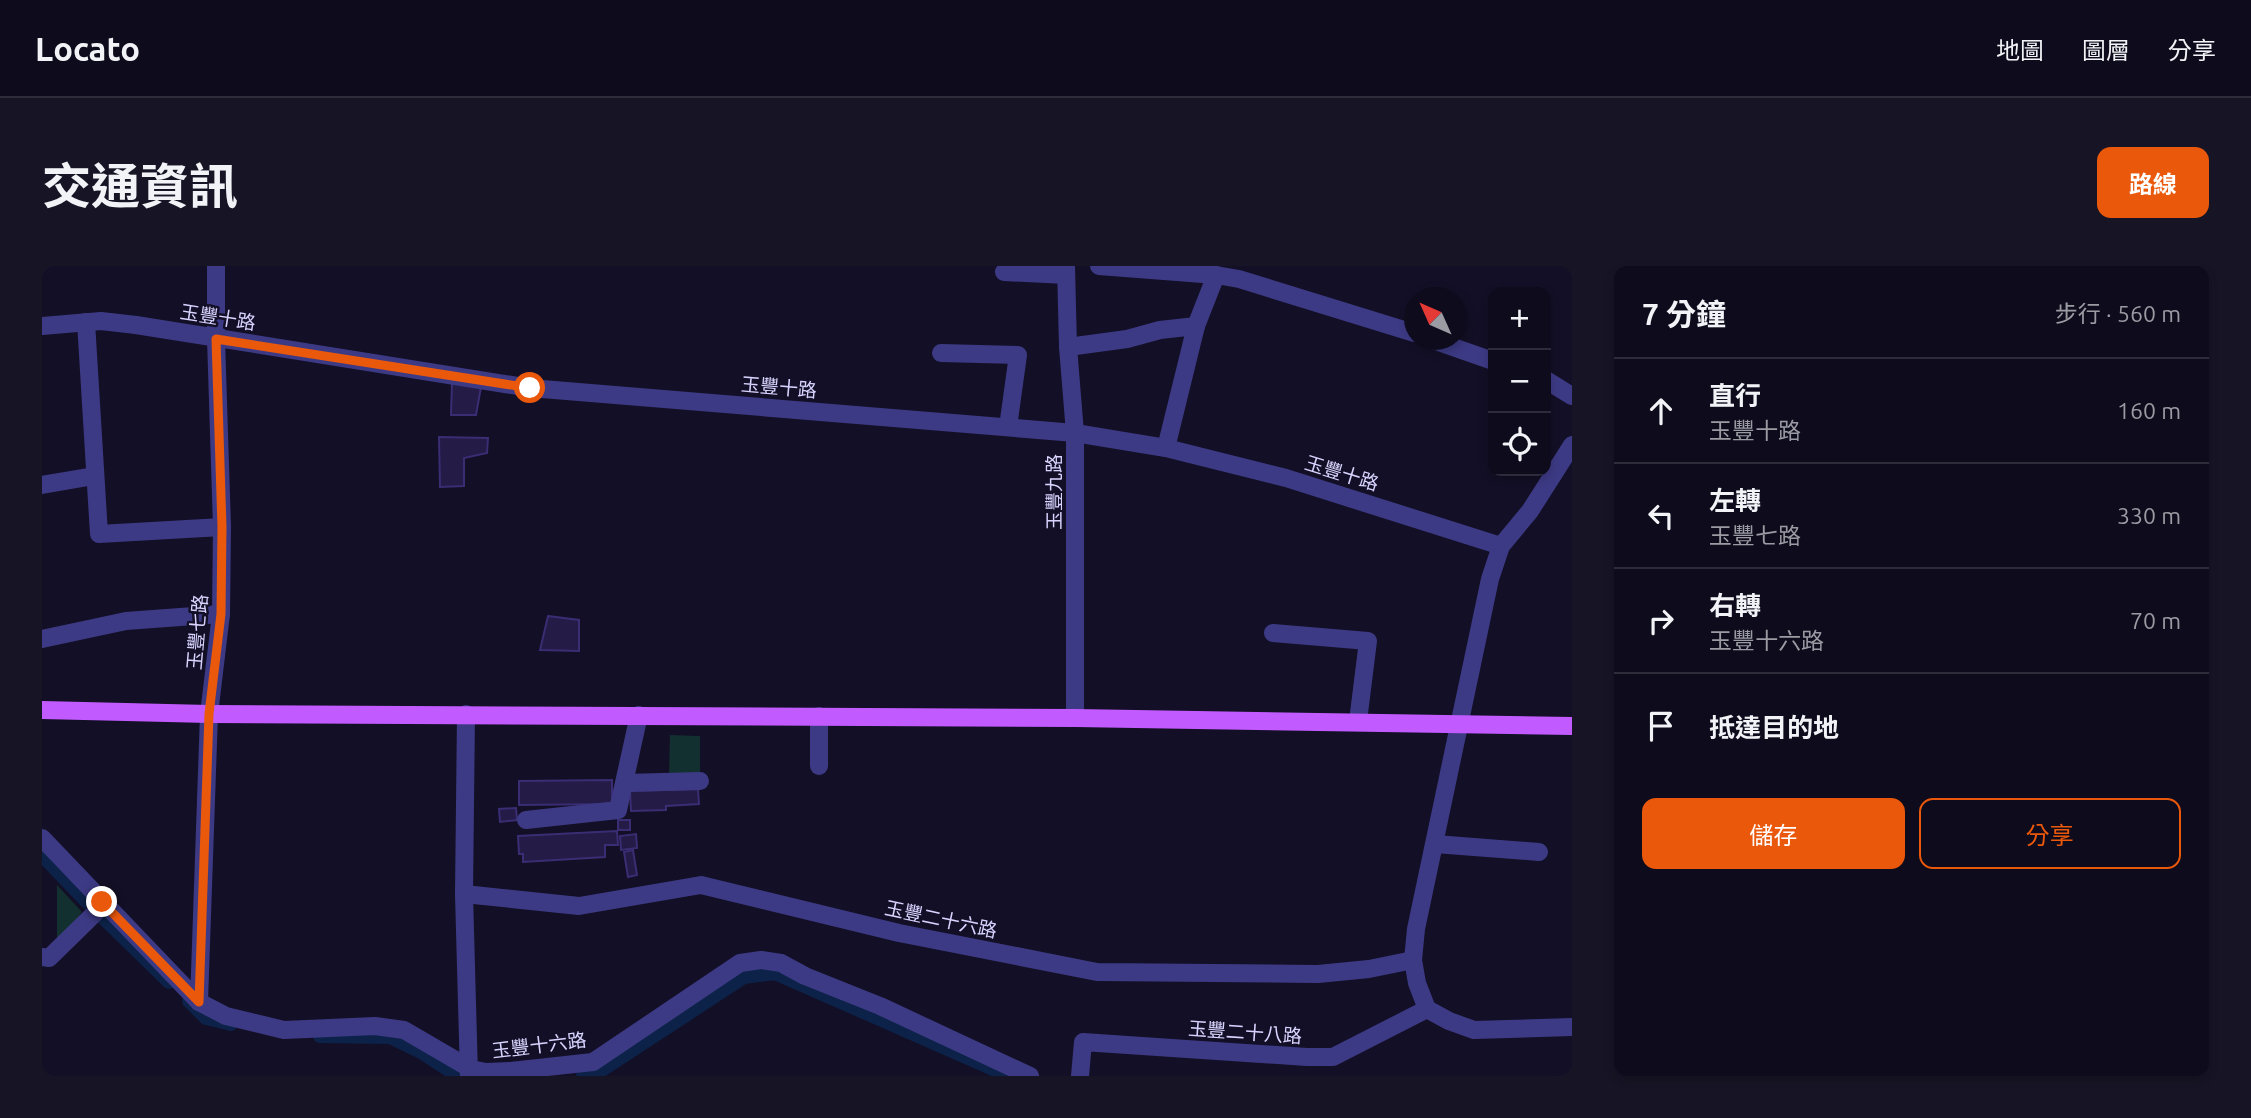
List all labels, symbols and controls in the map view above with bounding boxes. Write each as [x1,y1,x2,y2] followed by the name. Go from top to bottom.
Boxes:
[35,30,140,67] text: Locato
[1996,37,2044,64] text: 地圖
[2082,37,2130,64] text: 圖層
[2168,37,2216,64] text: 分享
[2097,147,2209,218] button: 路線
[42,158,238,213] text: 交通資訊
[1404,287,1467,350] north arrow
[1488,287,1551,476] map controls
[1488,287,1551,350] button: +
[1642,297,1726,331] text: 7 分鐘
[179,300,257,334] street label: 玉豐十路
[2055,301,2181,326] text: 步行 · 560 m
[1488,350,1551,413] button: −
[514,372,545,403] route start
[740,373,818,401] street label: 玉豐十路
[1709,381,1761,410] text: 直行
[1642,392,1680,430] icon: ahead
[2117,398,2181,423] text: 160 m
[1488,413,1551,476] button: locate
[1709,418,1801,443] text: 玉豐十路
[1302,451,1382,495] street label: 玉豐十路
[1043,454,1065,530] street label: 玉豐九路
[1709,486,1761,515] text: 左轉
[1642,497,1680,535] icon: left
[2117,503,2181,528] text: 330 m
[1709,523,1801,548] text: 玉豐七路
[1709,591,1761,620] text: 右轉
[183,593,211,671] street label: 玉豐七路
[1642,602,1680,640] icon: right
[2130,608,2181,633] text: 70 m
[1709,628,1824,653] text: 玉豐十六路
[1642,707,1680,745] icon: arrive
[1709,713,1839,742] text: 抵達目的地
[1642,798,1905,869] button: 儲存
[1919,798,2181,869] button: 分享
[86,886,117,917] route end
[883,896,999,942] street label: 玉豐二十六路
[1187,1017,1303,1047] street label: 玉豐二十八路
[491,1028,587,1062] street label: 玉豐十六路

